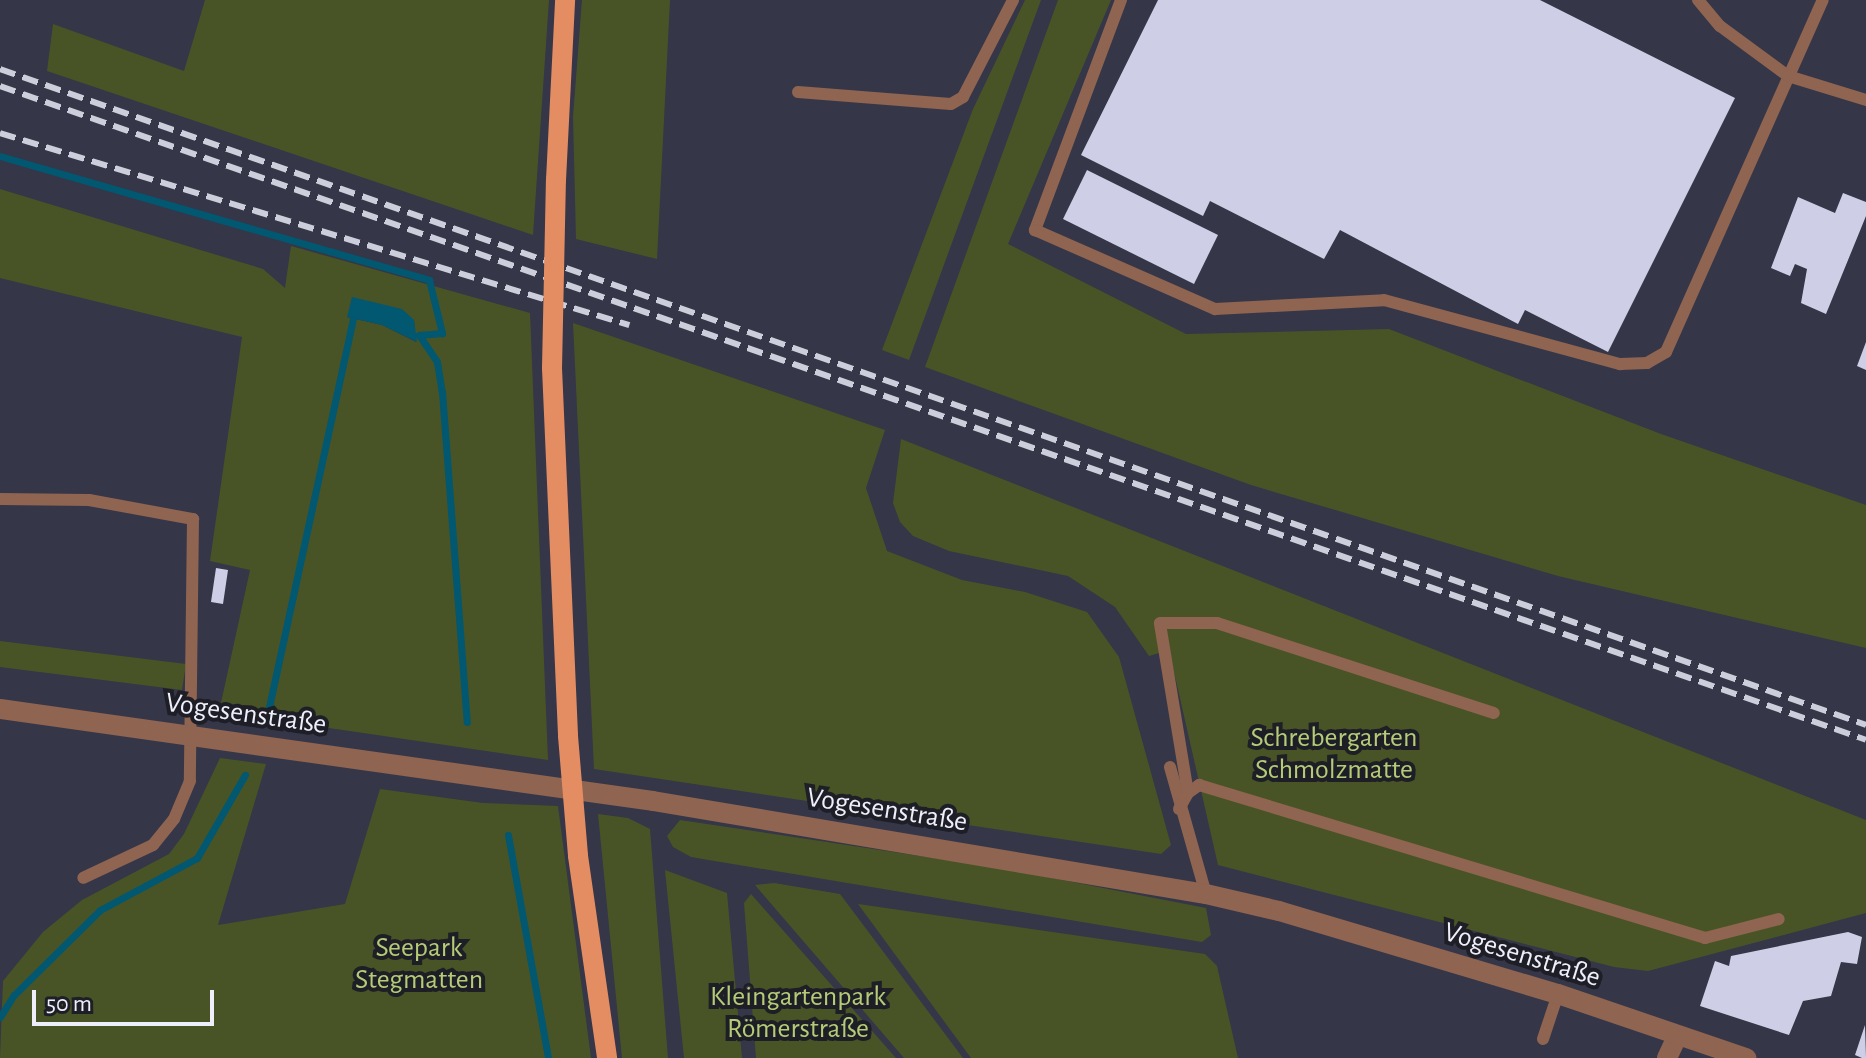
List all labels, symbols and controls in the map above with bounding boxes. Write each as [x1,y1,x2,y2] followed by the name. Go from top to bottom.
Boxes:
[163,686,329,742] street label: Vogesenstraße
[1251,721,1417,787] park label: Schrebergarten Schmolzmatte
[804,781,970,839] street label: Vogesenstraße
[1440,915,1604,995] street label: Vogesenstraße
[355,931,483,997] park label: Seepark Stegmatten
[36,974,218,1024] scale bar
[710,980,886,1046] park label: Kleingartenpark Römerstraße
[46,992,92,1016] text: 50 m

